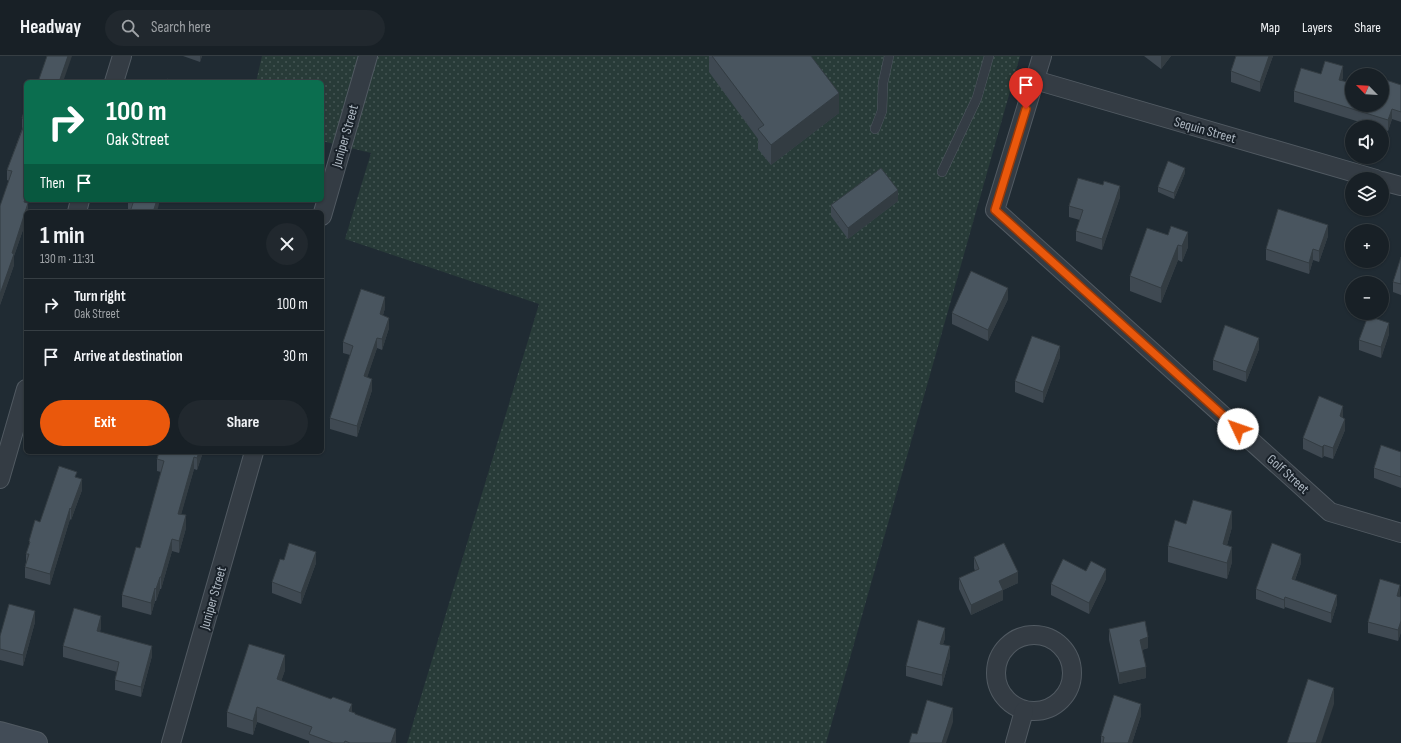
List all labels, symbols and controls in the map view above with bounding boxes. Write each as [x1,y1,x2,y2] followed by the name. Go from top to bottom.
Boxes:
[105,10,385,46] search box
[20,16,81,39] text: Headway
[119,17,141,39] icon: search
[151,18,211,37] text: Search here
[1260,19,1280,36] text: Map
[1302,19,1332,36] text: Layers
[1354,19,1381,36] text: Share
[1009,68,1043,109] pin
[1345,68,1389,112] north arrow
[1345,68,1389,320] map controls
[1015,74,1037,96] icon: arrive
[106,95,167,128] text: 100 m
[40,96,92,148] icon: right
[328,103,362,170] street label: Juniper Street
[1172,113,1238,147] street label: Sequin Street
[1345,120,1389,164] button: sound
[106,129,169,150] text: Oak Street
[73,172,95,194] icon: arrive
[1345,172,1389,216] button: layers
[40,174,65,193] text: Then
[40,221,85,250] text: 1 min
[266,223,308,265] button: close
[1345,224,1389,268] button: +
[40,251,94,267] text: 130 m · 11:31
[1345,276,1389,320] button: −
[74,287,126,306] text: Turn right
[40,294,62,316] icon: right
[277,295,308,314] text: 100 m
[74,306,120,322] text: Oak Street
[40,346,62,368] icon: arrive
[74,347,183,366] text: Arrive at destination
[283,347,308,366] text: 30 m
[40,400,170,446] button: Exit
[178,400,308,446] button: Share
[1217,408,1259,450] position arrow
[1263,451,1313,497] street label: Golf Street
[196,565,230,632] street label: Juniper Street

